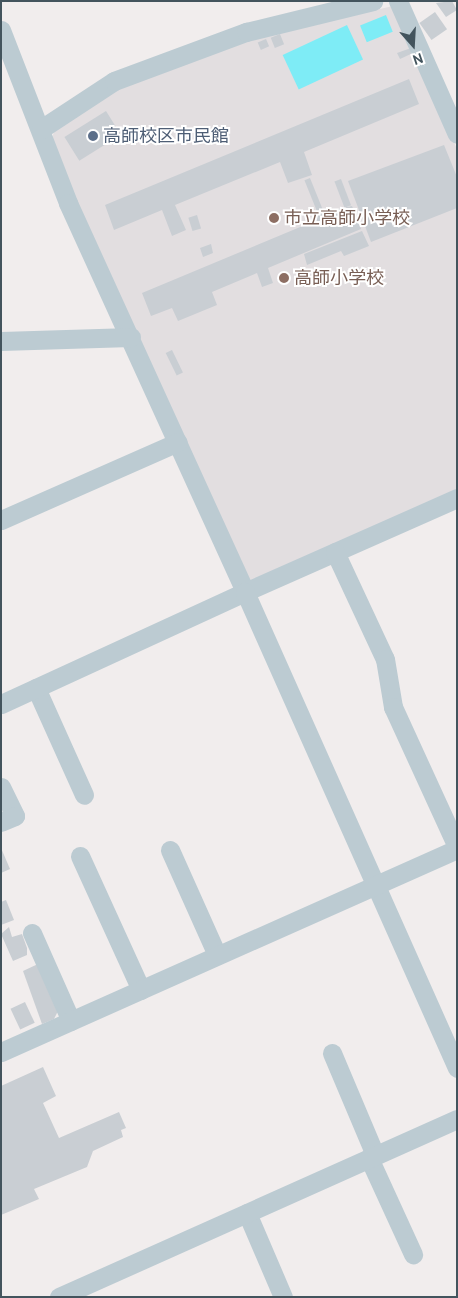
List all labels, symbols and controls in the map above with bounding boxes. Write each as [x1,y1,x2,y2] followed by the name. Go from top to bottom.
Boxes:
[388,20,438,70] north arrow
[410,49,425,69] text: N
[103,125,229,147] place label: 高師校区市民館
[87,130,99,142] marker: 高師校区市民館
[284,207,410,229] place label: 市立高師小学校
[268,212,280,224] marker: 市立高師小学校
[294,267,384,289] place label: 高師小学校
[278,272,290,284] marker: 高師小学校

